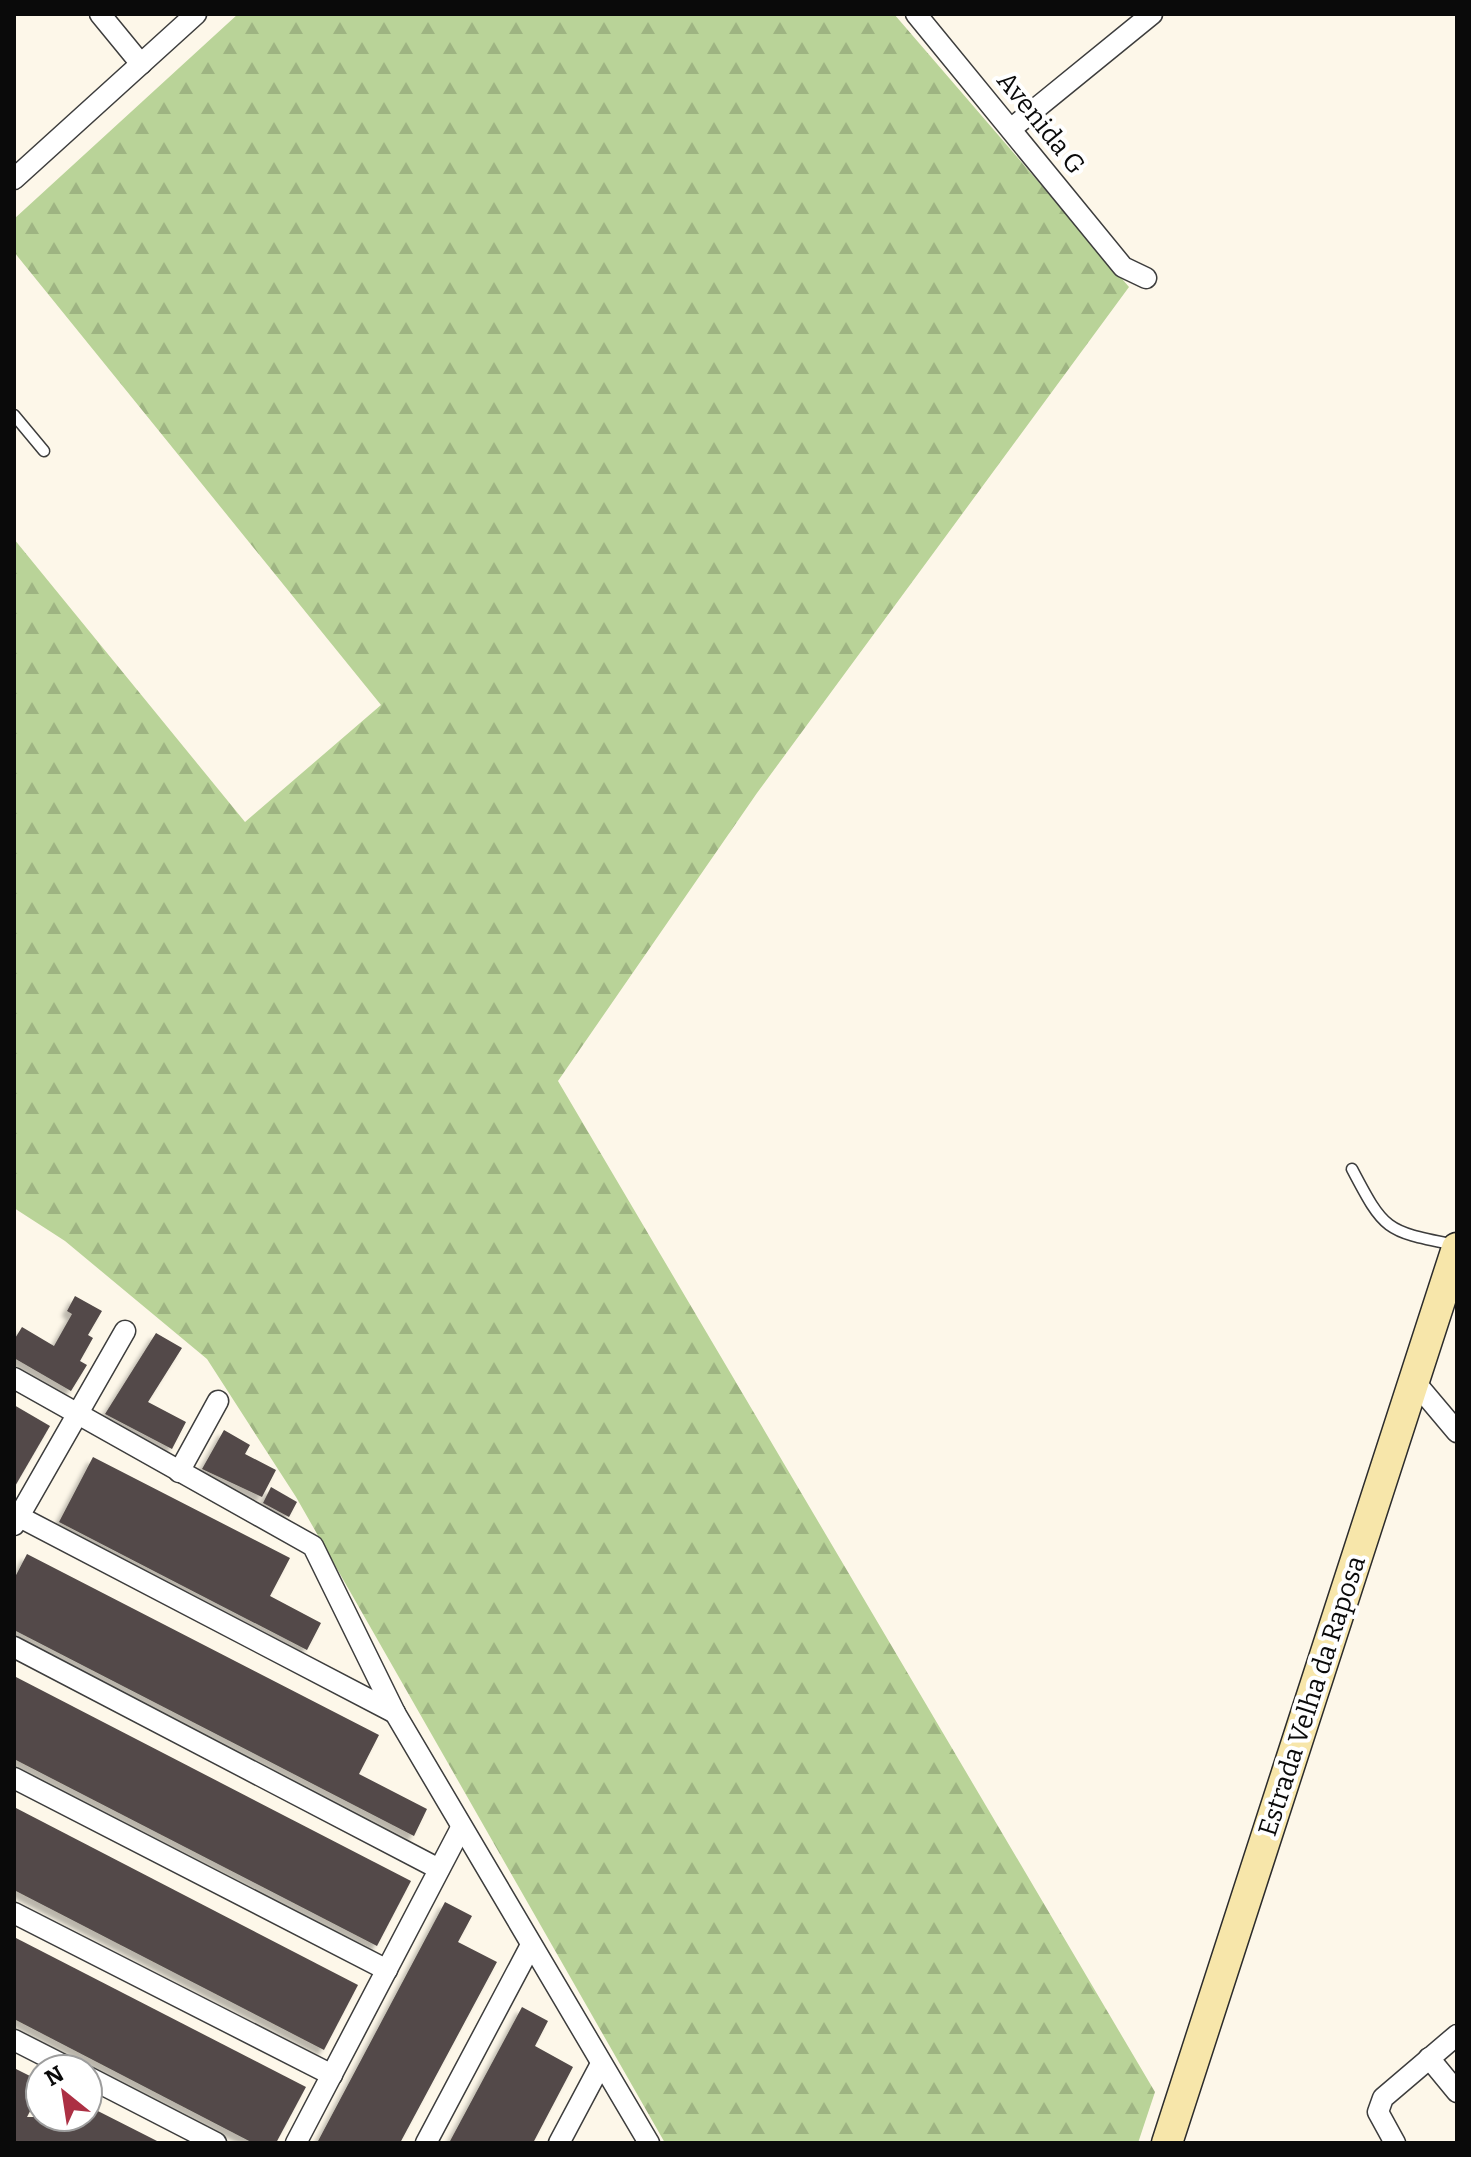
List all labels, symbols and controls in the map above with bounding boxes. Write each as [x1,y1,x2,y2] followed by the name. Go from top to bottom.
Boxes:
[990,66,1092,180] street label: Avenida G
[1252,1552,1372,1840] street label: Estrada Velha da Raposa
[24,2053,104,2133] north arrow
[40,2060,68,2092] text: N

